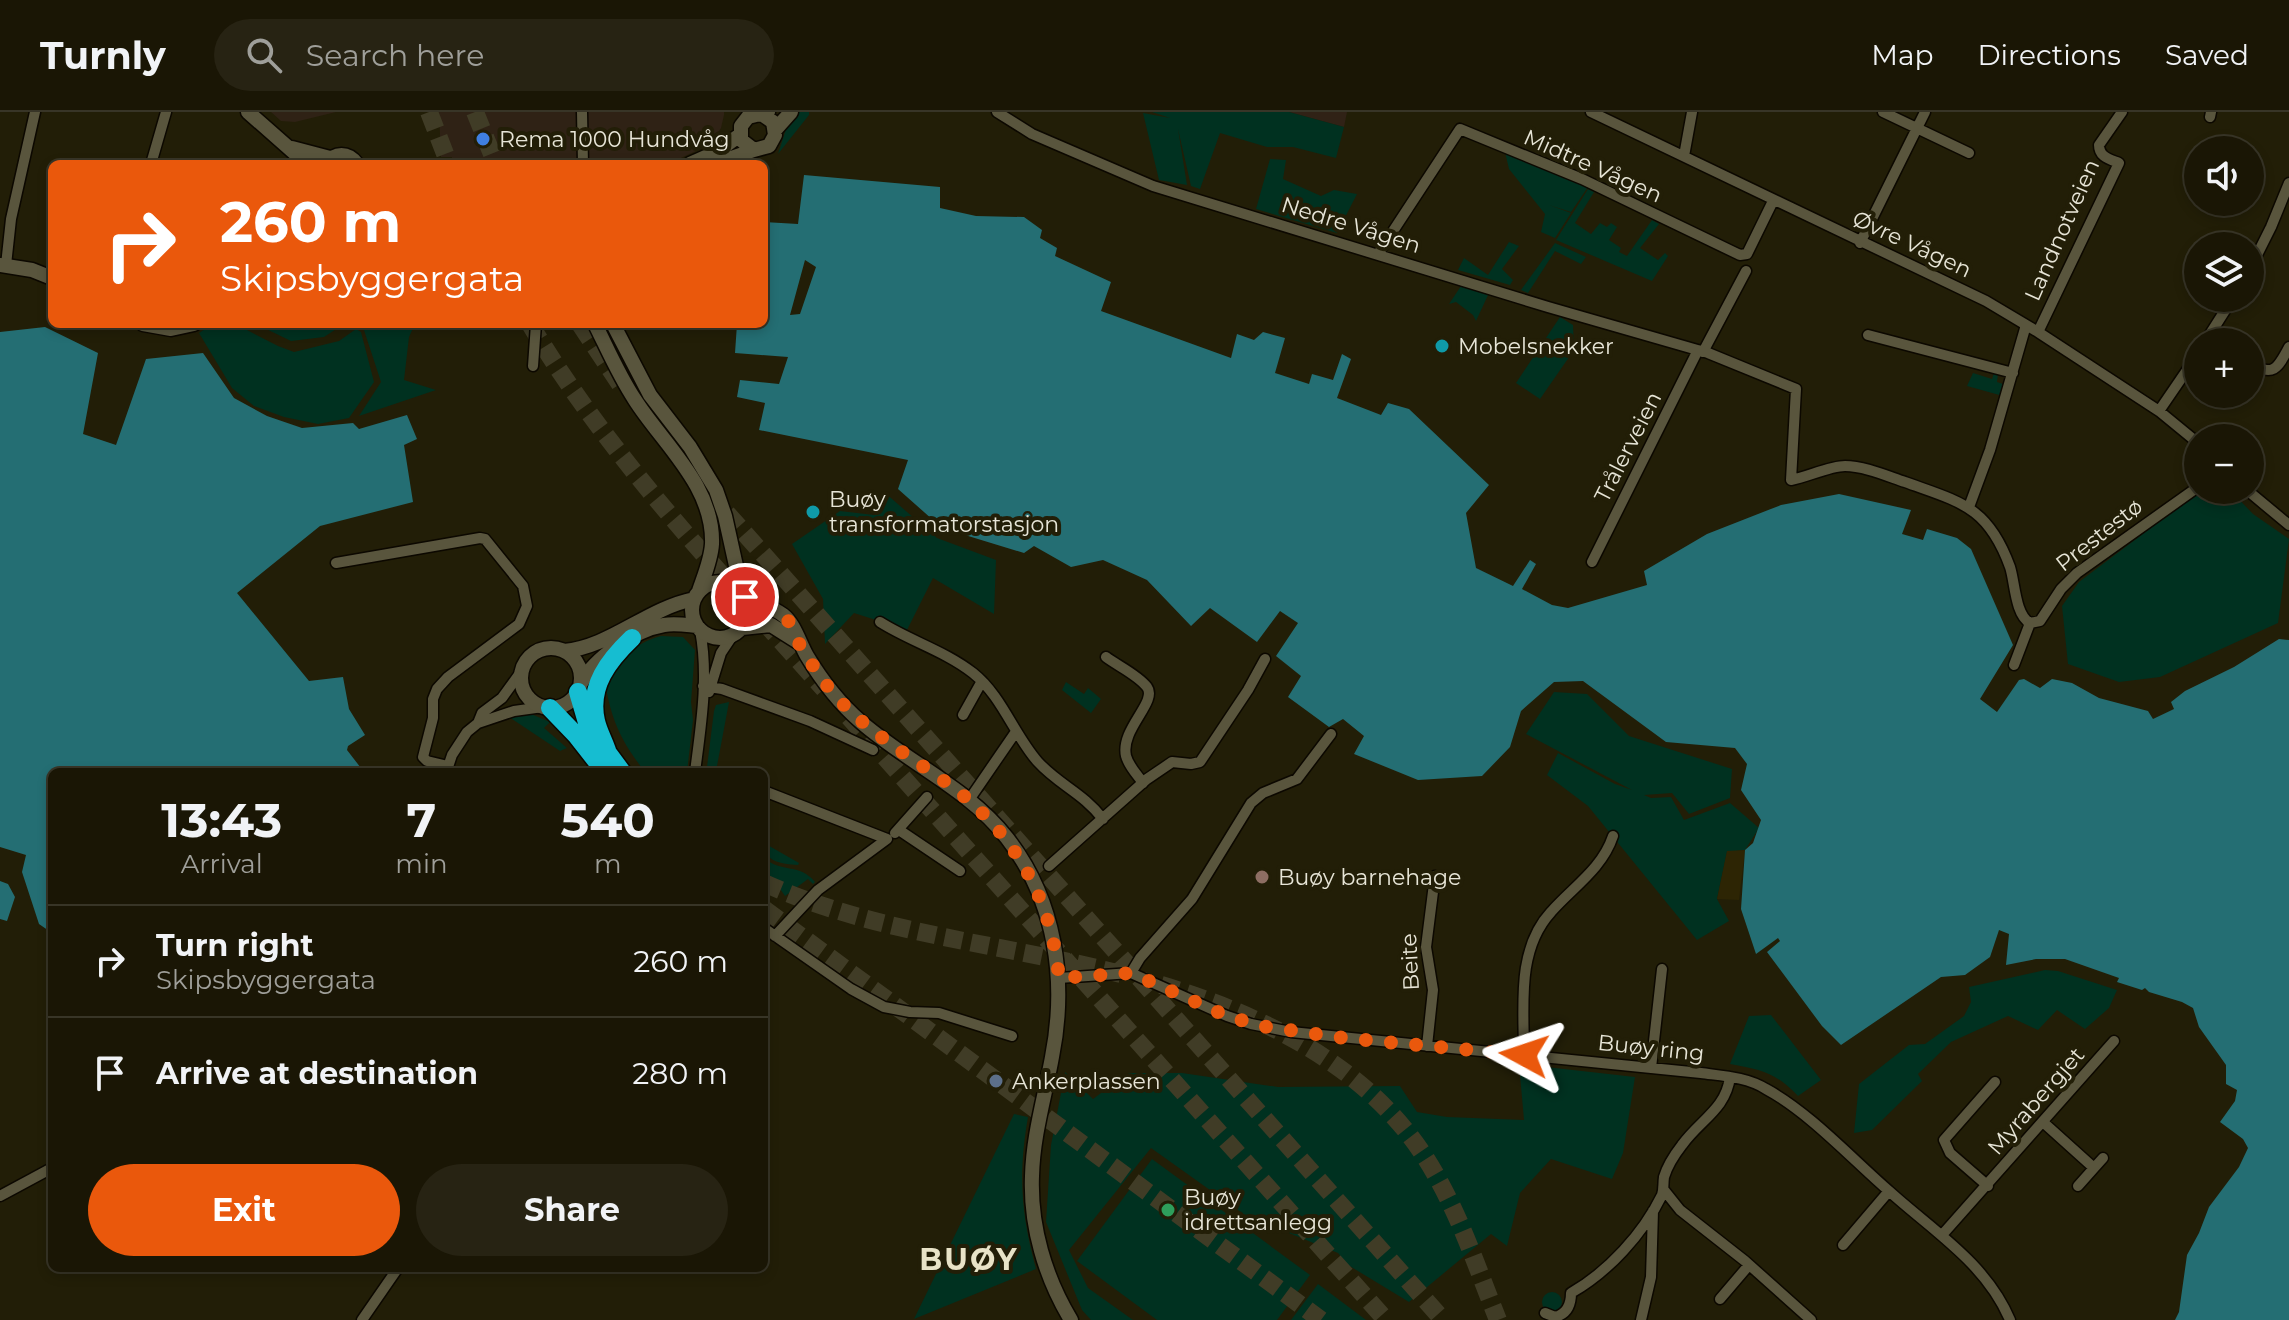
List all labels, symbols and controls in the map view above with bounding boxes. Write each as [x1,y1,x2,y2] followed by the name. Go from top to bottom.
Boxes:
[214,19,774,91] search box
[40,32,166,79] text: Turnly
[242,33,286,77] icon: search
[306,37,484,74] text: Search here
[1871,38,1933,72] text: Map
[1977,38,2121,72] text: Directions
[2165,38,2249,72] text: Saved
[1520,123,1666,209] street label: Midtre Vågen
[499,126,730,153] place label: Rema 1000 Hundvåg
[474,130,492,148] marker: Rema 1000 Hundvåg
[2184,136,2264,504] map controls
[2184,136,2264,216] button: sound
[2019,155,2105,305] street label: Landnotveien
[220,188,401,256] text: 260 m
[1278,191,1424,259] street label: Nedre Vågen
[88,192,192,296] icon: right
[1848,205,1976,283] street label: Øvre Vågen
[2184,232,2264,312] button: layers
[220,256,524,300] text: Skipsbyggergata
[2184,328,2264,408] button: +
[1458,333,1614,360] place label: Mobelsnekker
[1433,337,1451,355] marker: Mobelsnekker
[1589,387,1667,507] street label: Trålerveien
[2184,424,2264,504] button: −
[829,486,1059,538] place label: Buøy transformatorstasjon
[2050,493,2148,577] street label: Prestestø
[804,503,822,521] marker: Buøy transformatorstasjon
[711,563,779,631] pin
[723,575,767,619] icon: arrive
[161,791,282,849] text: 13:43
[406,791,436,849] text: 7
[561,791,655,849] text: 540
[181,848,263,880] text: Arrival
[395,848,447,880] text: min
[594,848,622,880] text: m
[1278,864,1461,891] place label: Buøy barnehage
[1253,868,1271,886] marker: Buøy barnehage
[156,927,313,964] text: Turn right
[1395,933,1425,991] street label: Beite
[88,939,132,983] icon: right
[633,943,728,980] text: 260 m
[156,964,376,996] text: Skipsbyggergata
[1482,1013,1566,1097] position arrow
[1596,1029,1706,1067] street label: Buøy ring
[1982,1042,2090,1160] street label: Myrabergjet
[88,1051,132,1095] icon: arrive
[156,1055,478,1092] text: Arrive at destination
[632,1055,728,1092] text: 280 m
[1012,1068,1161,1095] place label: Ankerplassen
[987,1072,1005,1090] marker: Ankerplassen
[88,1164,400,1256] button: Exit
[416,1164,728,1256] button: Share
[1184,1184,1332,1236] place label: Buøy idrettsanlegg
[1159,1201,1177,1219] marker: Buøy idrettsanlegg
[919,1241,1019,1278] district label: BUØY

